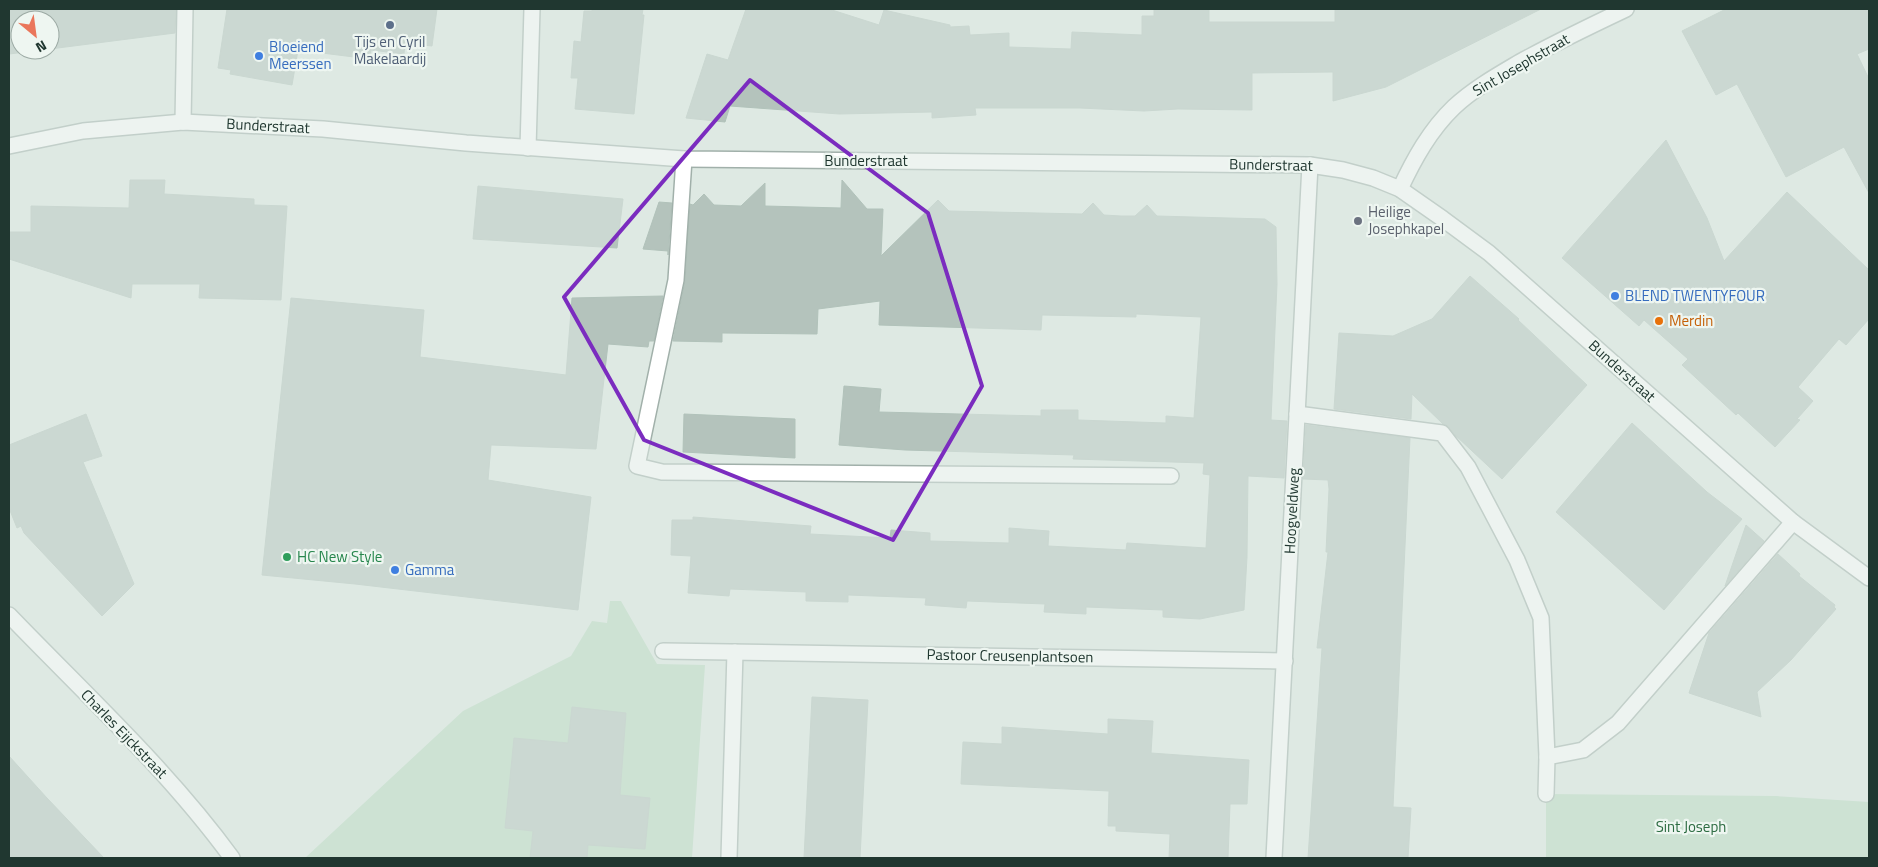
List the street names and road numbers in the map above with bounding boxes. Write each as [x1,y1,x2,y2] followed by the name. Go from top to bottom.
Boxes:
[1468,27,1574,102] street label: Sint Josephstraat
[226,112,311,139] street label: Bunderstraat
[824,149,909,172] street label: Bunderstraat
[1229,152,1314,177] street label: Bunderstraat
[1584,334,1662,408] street label: Bunderstraat
[1278,467,1305,555] street label: Hoogveldweg
[926,643,1094,668] street label: Pastoor Creusenplantsoen
[76,684,174,784] street label: Charles Eijckstraat

